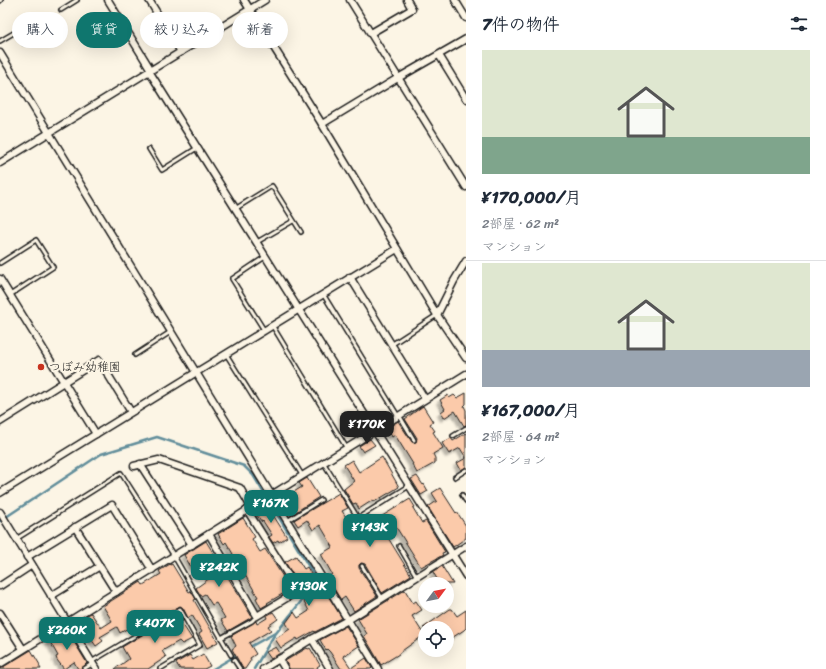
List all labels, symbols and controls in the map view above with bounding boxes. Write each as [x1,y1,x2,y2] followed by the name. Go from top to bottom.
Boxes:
[482,9,560,39] text: 7件の物件
[12,12,68,48] chip: 購入
[76,12,132,48] chip: 賃貸
[140,12,224,48] chip: 絞り込み
[232,12,288,48] chip: 新着
[788,13,810,35] icon: filters
[610,76,682,148] icon: home
[482,182,581,212] text: ¥170,000/月
[482,212,559,235] text: 2部屋 · 62 m²
[482,235,546,258] text: マンション
[610,289,682,361] icon: home
[49,356,121,378] place label: つぼみ幼稚園
[36,362,46,372] marker: つぼみ幼稚園
[482,395,580,425] text: ¥167,000/月
[339,411,395,445] pin: ¥170K
[349,412,385,435] text: ¥170K
[482,425,560,448] text: 2部屋 · 64 m²
[482,448,546,471] text: マンション
[243,490,299,524] pin: ¥167K
[253,491,289,514] text: ¥167K
[342,514,398,548] pin: ¥143K
[352,515,388,538] text: ¥143K
[191,554,247,588] pin: ¥242K
[200,555,238,578] text: ¥242K
[281,573,337,607] pin: ¥130K
[291,574,327,597] text: ¥130K
[418,577,454,613] north arrow
[418,577,454,657] map controls
[127,610,183,644] pin: ¥407K
[136,611,174,634] text: ¥407K
[39,617,95,651] pin: ¥260K
[48,618,86,641] text: ¥260K
[418,621,454,657] button: locate

